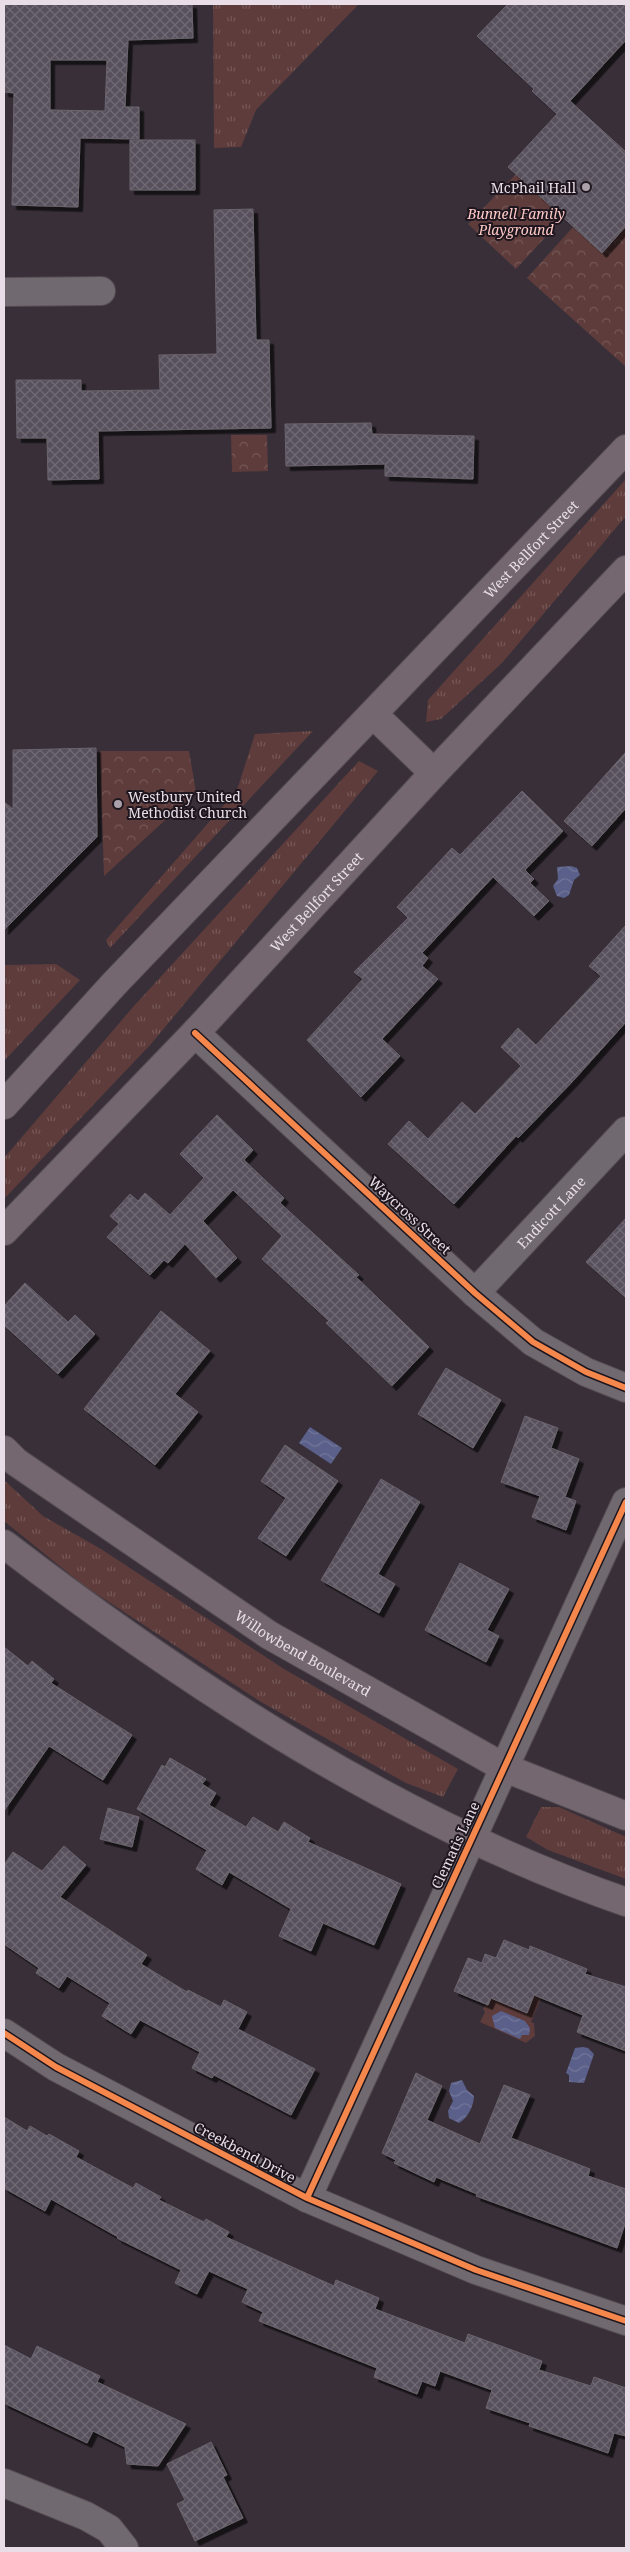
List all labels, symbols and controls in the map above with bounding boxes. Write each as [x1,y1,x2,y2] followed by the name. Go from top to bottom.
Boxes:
[491,178,577,197] place label: McPhail Hall
[580,181,592,193] marker: McPhail Hall
[466,204,565,239] park label: Bunnell Family Playground
[479,495,582,602] street label: West Bellfort Street
[128,787,247,822] place label: Westbury United Methodist Church
[112,798,124,810] marker: Westbury United Methodist Church
[265,847,367,955] street label: West Bellfort Street
[512,1171,589,1252] street label: Endicott Lane
[365,1172,455,1258] street label: Waycross Street
[232,1605,375,1700] street label: Willowbend Boulevard
[427,1798,483,1892] street label: Clematis Lane
[191,2117,299,2187] street label: Creekbend Drive

